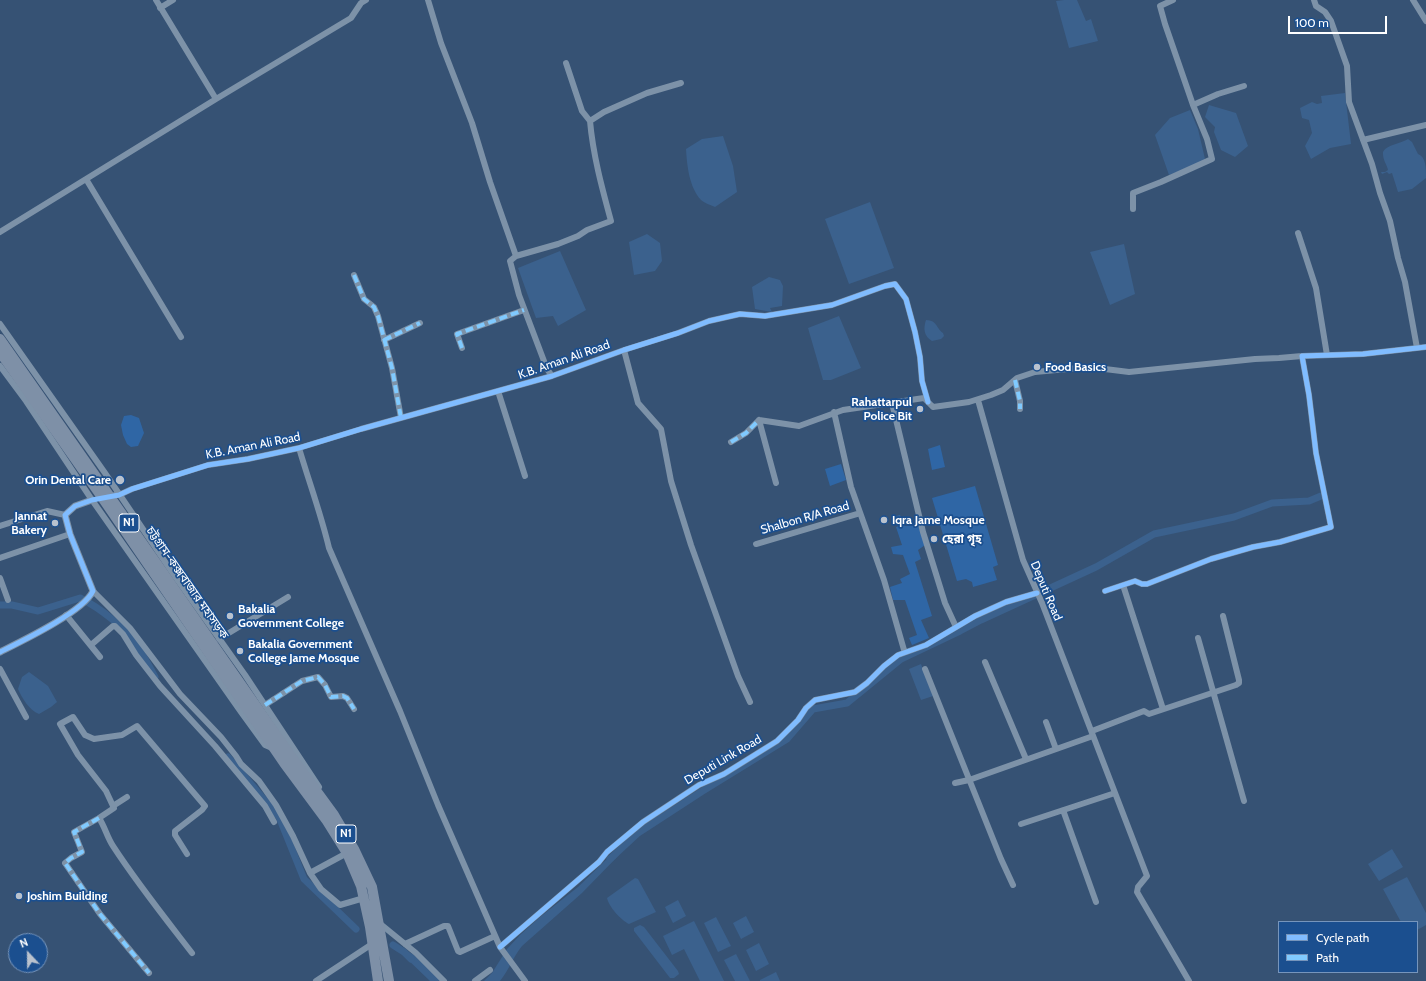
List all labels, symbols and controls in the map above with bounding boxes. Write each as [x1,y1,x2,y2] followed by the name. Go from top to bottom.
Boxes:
[1290,8,1389,34] scale bar
[1295,15,1329,30] text: 100 m
[516,338,612,382] street label: K.B. Aman Ali Road
[1045,360,1106,374] place label: Food Basics
[1032,362,1042,372] marker: Food Basics
[851,395,912,423] place label: Rahattarpul Police Bit
[915,404,925,414] marker: Rahattarpul Police Bit
[204,430,302,462] street label: K.B. Aman Ali Road
[25,473,111,487] place label: Orin Dental Care
[114,474,126,486] marker: Orin Dental Care
[759,498,851,538] street label: Shalbon R/A Road
[11,509,47,537] place label: Jannat Bakery
[892,513,985,527] place label: Iqra Jame Mosque
[119,514,139,532] road number: N1
[879,515,889,525] marker: Iqra Jame Mosque
[50,518,60,528] marker: Jannat Bakery
[143,524,231,642] street label: চট্টগ্রাম-কক্সবাজার মহাসড়ক
[942,532,982,546] place label: হেরা গৃহ
[929,534,939,544] marker: হেরা গৃহ
[1027,559,1065,623] street label: Deputi Road
[238,602,344,630] place label: Bakalia Government College
[225,611,235,621] marker: Bakalia Government College
[248,637,359,665] place label: Bakalia Government College Jame Mosque
[235,646,245,656] marker: Bakalia Government College Jame Mosque
[682,732,764,788] street label: Deputi Link Road
[336,825,356,843] road number: N1
[27,889,107,903] place label: Joshim Building
[14,891,24,901] marker: Joshim Building
[1278,921,1418,973] legend
[1316,930,1369,945] text: Cycle path
[8,933,48,973] north arrow
[18,935,30,951] text: N
[1316,950,1339,965] text: Path

